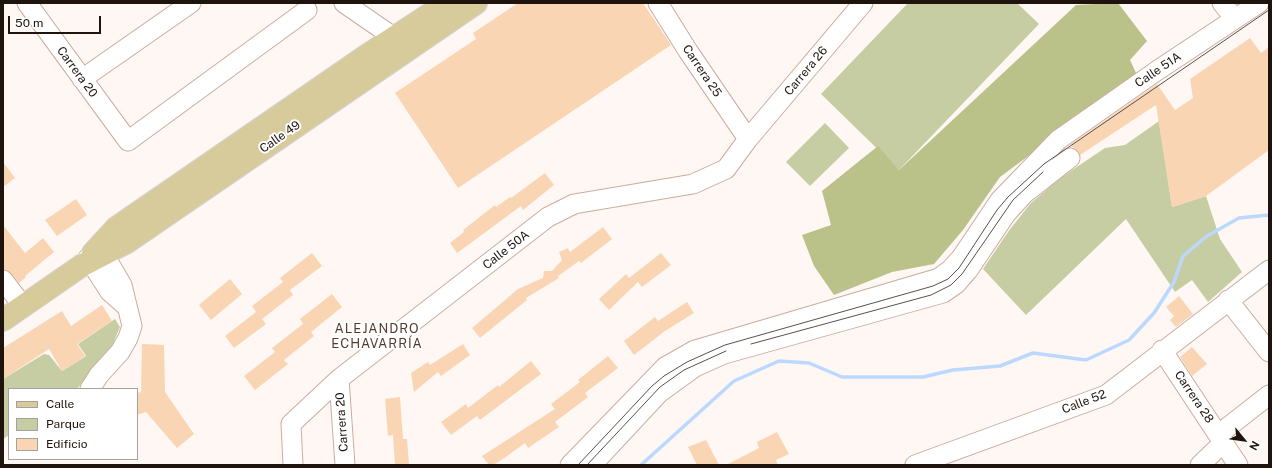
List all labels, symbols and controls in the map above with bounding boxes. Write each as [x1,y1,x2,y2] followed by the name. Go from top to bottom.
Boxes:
[10,8,103,34] scale bar
[15,16,43,30] text: 50 m
[679,42,725,100] street label: Carrera 25
[54,44,100,100] street label: Carrera 20
[781,44,831,98] street label: Carrera 26
[1132,49,1184,91] street label: Calle 51A
[257,118,303,156] street label: Calle 49
[480,227,532,273] street label: Calle 50A
[331,321,423,352] district label: ALEJANDRO ECHAVARRÍA
[1171,368,1217,426] street label: Carrera 28
[1060,387,1108,417] street label: Calle 52
[8,388,138,460] legend
[333,392,351,452] street label: Carrera 20
[46,397,74,411] text: Calle
[46,417,86,431] text: Parque
[1224,420,1264,460] north arrow
[46,437,88,451] text: Edificio
[1247,439,1262,452] text: N

